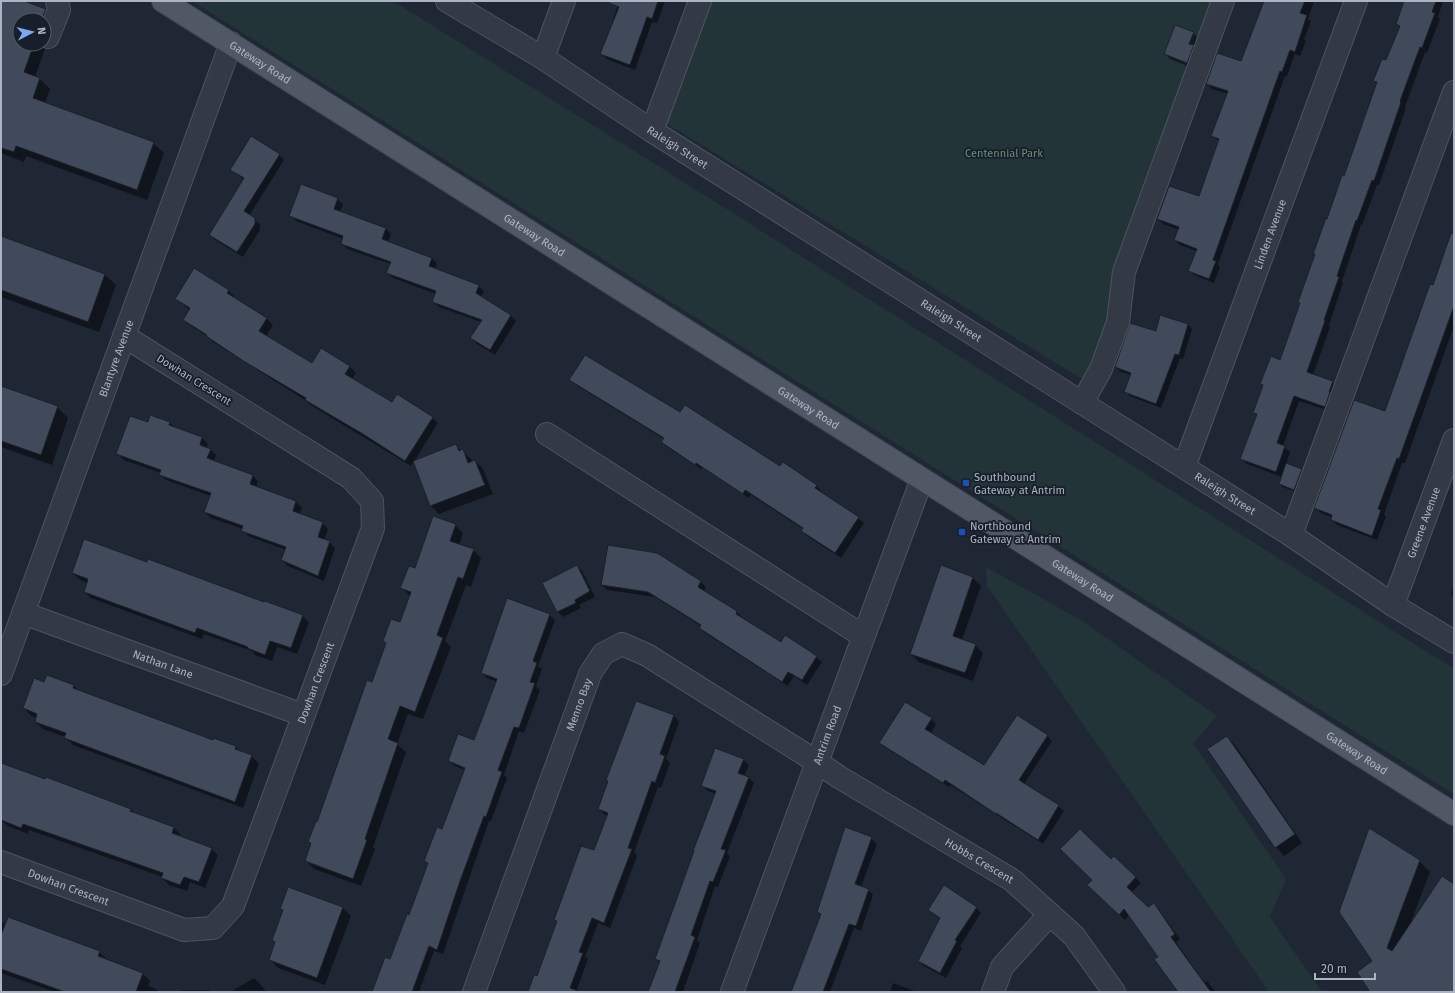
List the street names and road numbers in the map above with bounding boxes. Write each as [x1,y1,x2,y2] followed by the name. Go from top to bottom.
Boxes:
[227,38,293,86] street label: Gateway Road
[644,123,710,171] street label: Raleigh Street
[1251,198,1289,271] street label: Linden Avenue
[501,211,568,259] street label: Gateway Road
[918,296,984,344] street label: Raleigh Street
[96,318,136,399] street label: Blantyre Avenue
[154,352,234,408] street label: Dowhan Crescent
[776,383,842,432] street label: Gateway Road
[1192,469,1258,518] street label: Raleigh Street
[1404,485,1443,560] street label: Greene Avenue
[1050,556,1116,604] street label: Gateway Road
[295,640,337,725] street label: Dowhan Crescent
[131,647,195,681] street label: Nathan Lane
[563,676,595,732] street label: Menno Bay
[810,704,844,766] street label: Antrim Road
[1324,729,1390,777] street label: Gateway Road
[943,835,1016,886] street label: Hobbs Crescent
[26,866,111,908] street label: Dowhan Crescent

